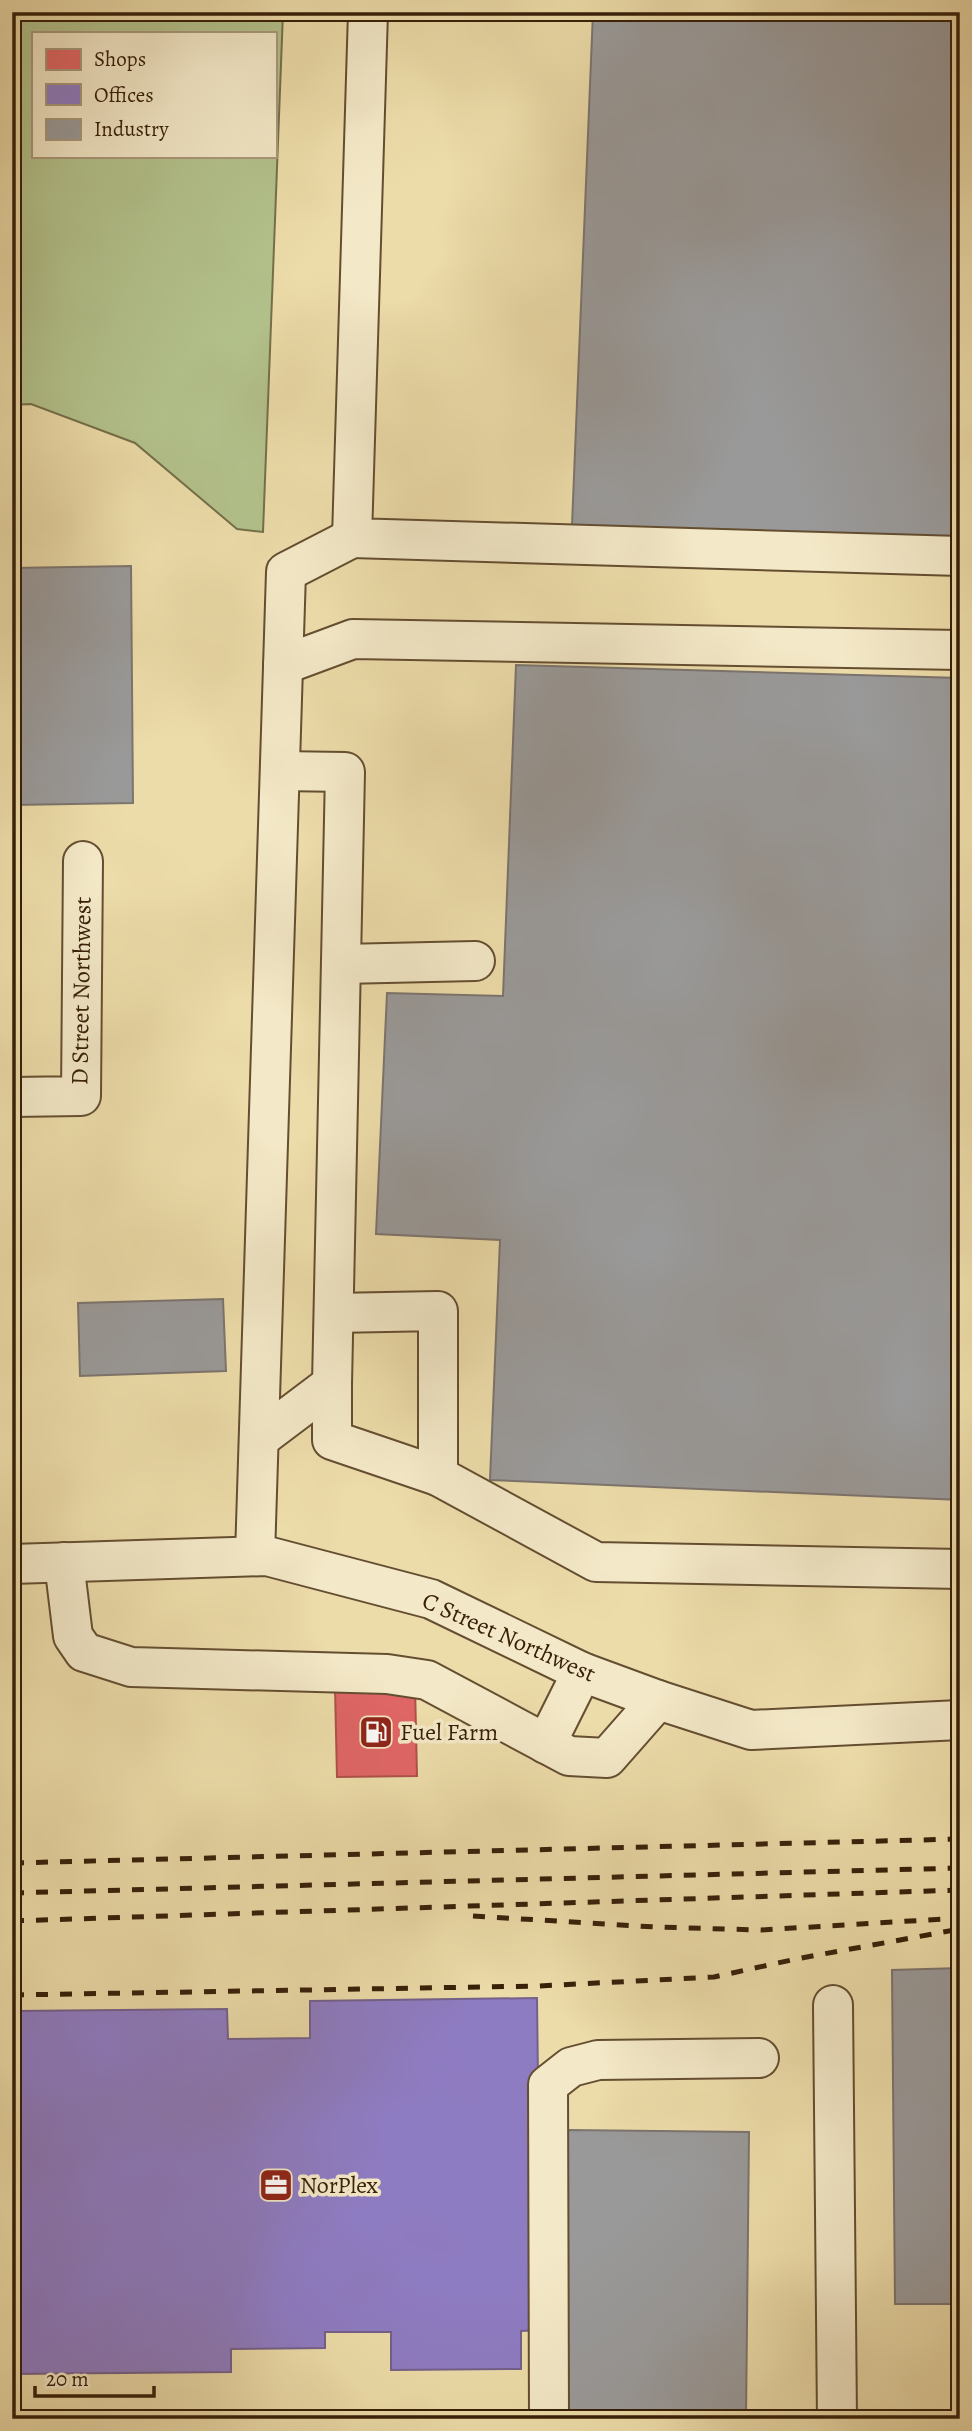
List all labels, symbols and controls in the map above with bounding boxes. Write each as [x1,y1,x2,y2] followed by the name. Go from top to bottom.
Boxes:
[32,32,276,158] legend
[94,45,146,73] text: Shops
[94,81,154,109] text: Offices
[94,115,169,143] text: Industry
[63,896,99,1085] street label: D Street Northwest
[417,1584,601,1690] street label: C Street Northwest
[357,1713,395,1751] fuel station icon: Fuel Farm
[400,1716,498,1748] place label: Fuel Farm
[257,2166,295,2204] office icon: NorPlex
[300,2169,379,2201] place label: NorPlex
[35,2354,154,2398] scale bar
[46,2365,89,2393] text: 20 m

